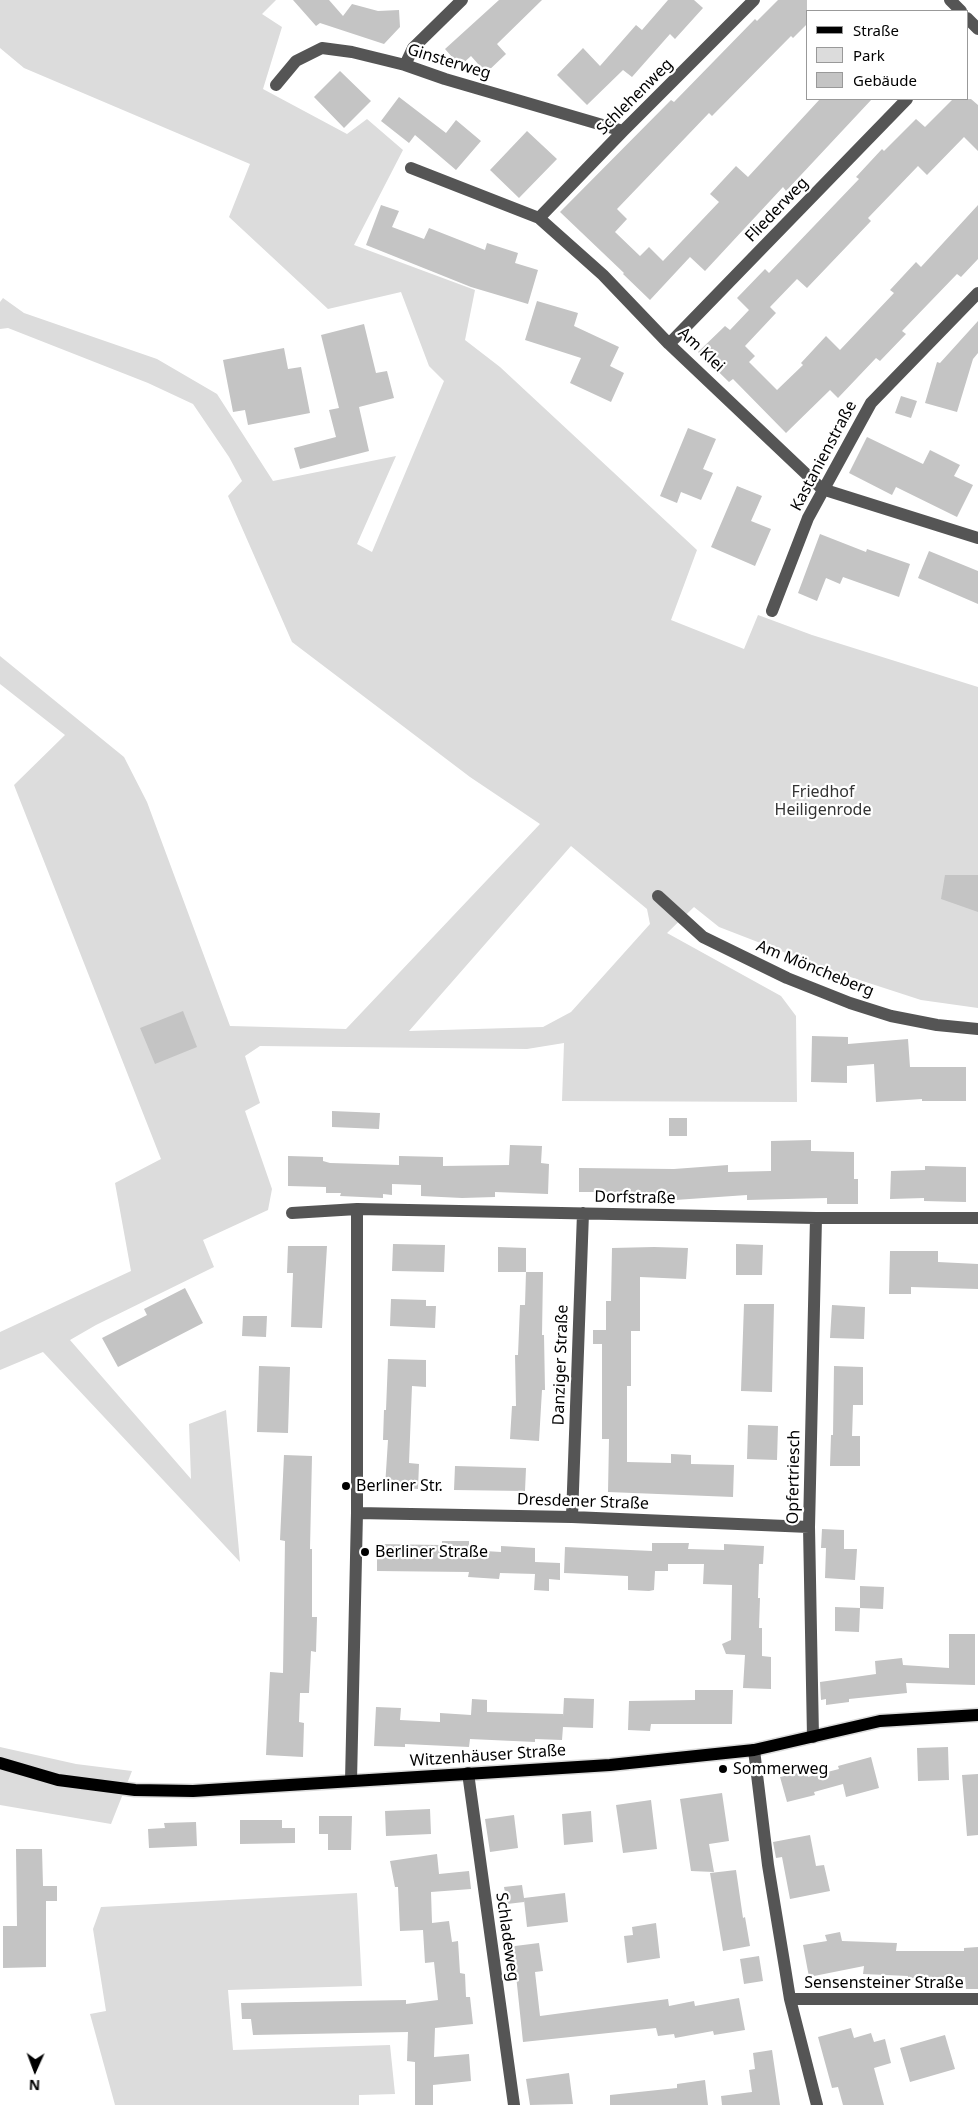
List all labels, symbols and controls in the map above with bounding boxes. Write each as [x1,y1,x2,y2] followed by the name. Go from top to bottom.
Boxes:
[806,10,968,100] legend
[853,20,899,40] text: Straße
[405,40,493,84] street label: Ginsterweg
[853,45,885,65] text: Park
[593,55,677,139] street label: Schlehenweg
[853,70,917,90] text: Gebäude
[741,174,813,246] street label: Fliederweg
[674,324,728,376] street label: Am Klei
[787,398,861,514] street label: Kastanienstraße
[775,782,871,820] park label: Friedhof Heiligenrode
[753,937,877,1001] street label: Am Möncheberg
[594,1188,676,1208] street label: Dorfstraße
[549,1304,573,1426] street label: Danziger Straße
[784,1430,804,1524] street label: Opfertriesch
[356,1476,443,1496] place label: Berliner Str.
[340,1480,352,1492] marker: Berliner Str.
[517,1490,649,1514] street label: Dresdener Straße
[375,1542,488,1562] place label: Berliner Straße
[359,1546,371,1558] marker: Berliner Straße
[409,1741,567,1771] street label: Witzenhäuser Straße
[733,1759,828,1779] place label: Sommerweg
[717,1763,729,1775] marker: Sommerweg
[491,1891,523,1983] street label: Schladeweg
[804,1973,964,1993] street label: Sensensteiner Straße
[10,2045,60,2095] north arrow
[28,2076,40,2095] text: N

